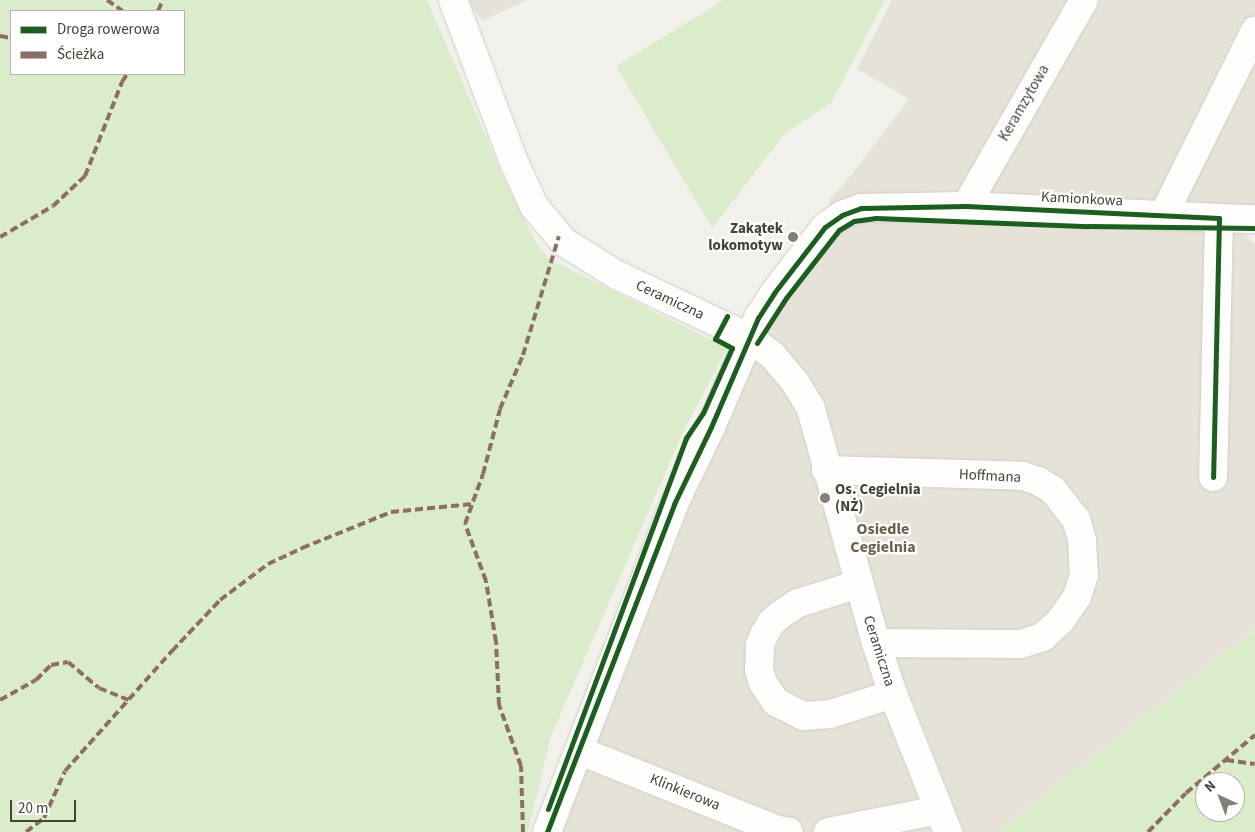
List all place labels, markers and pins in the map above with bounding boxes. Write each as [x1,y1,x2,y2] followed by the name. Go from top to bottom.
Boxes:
[708,219,783,254] place label: Zakątek lokomotyw
[787,231,799,243] marker: Zakątek lokomotyw
[835,480,921,515] place label: Os. Cegielnia (NŻ)
[819,492,831,504] marker: Os. Cegielnia (NŻ)

